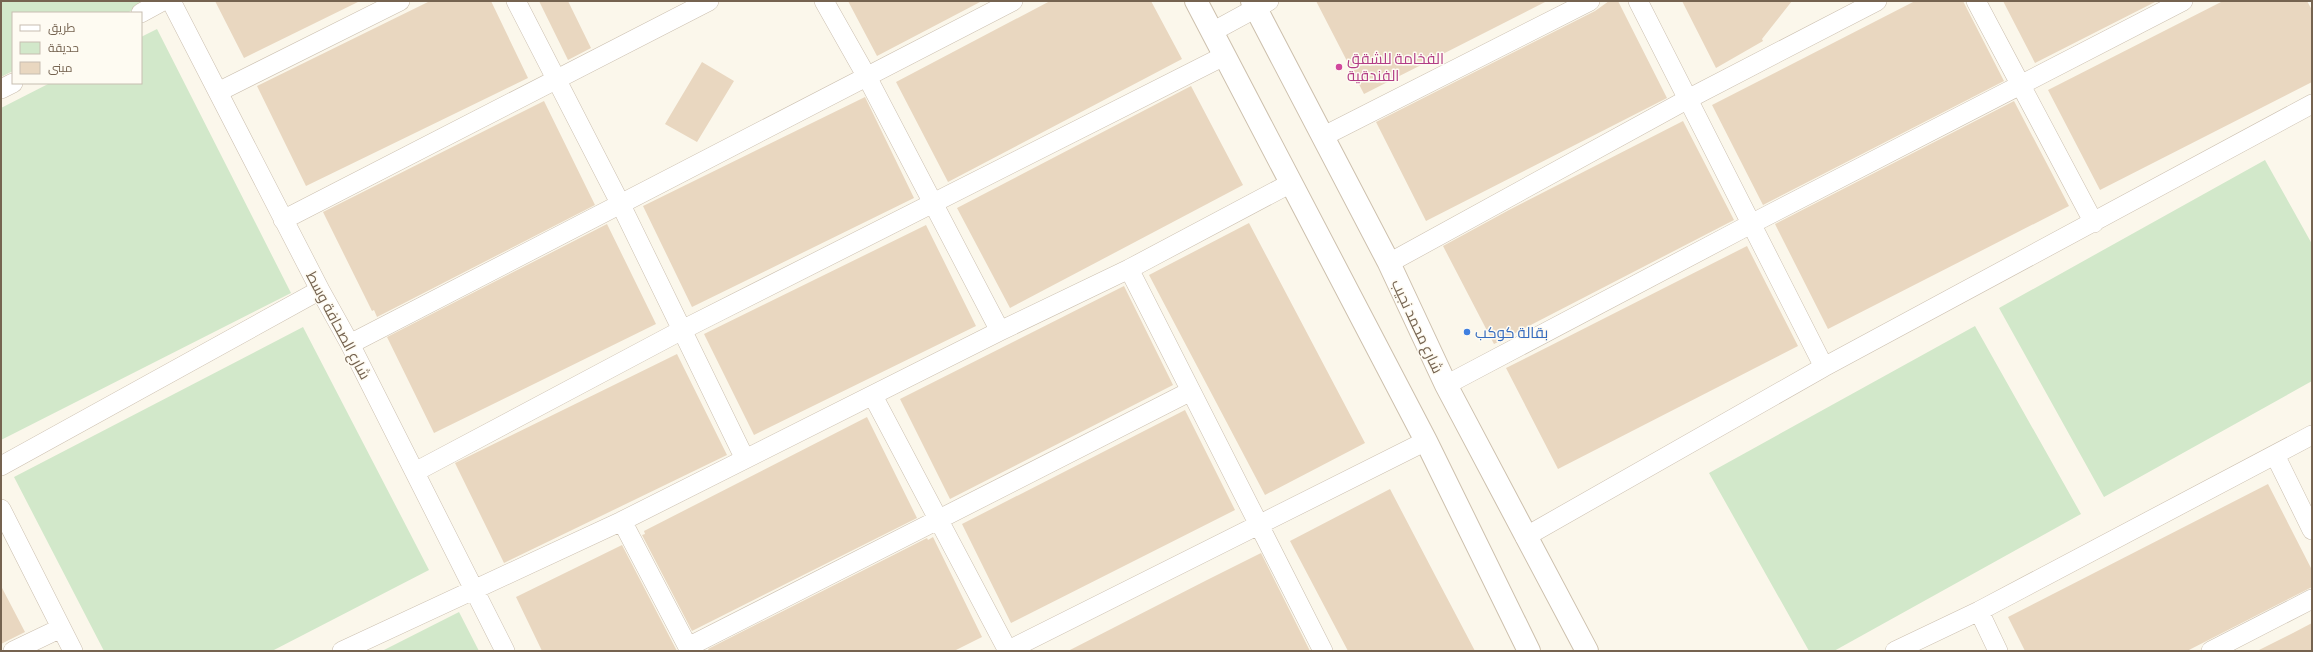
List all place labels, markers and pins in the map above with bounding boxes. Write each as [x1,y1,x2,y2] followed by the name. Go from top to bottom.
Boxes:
[1347,49,1444,84] place label: الفخامة للشقق الفندقية
[1334,62,1344,72] marker: الفخامة للشقق الفندقية
[1475,323,1548,342] place label: بقالة كوكب
[1462,327,1472,337] marker: بقالة كوكب

